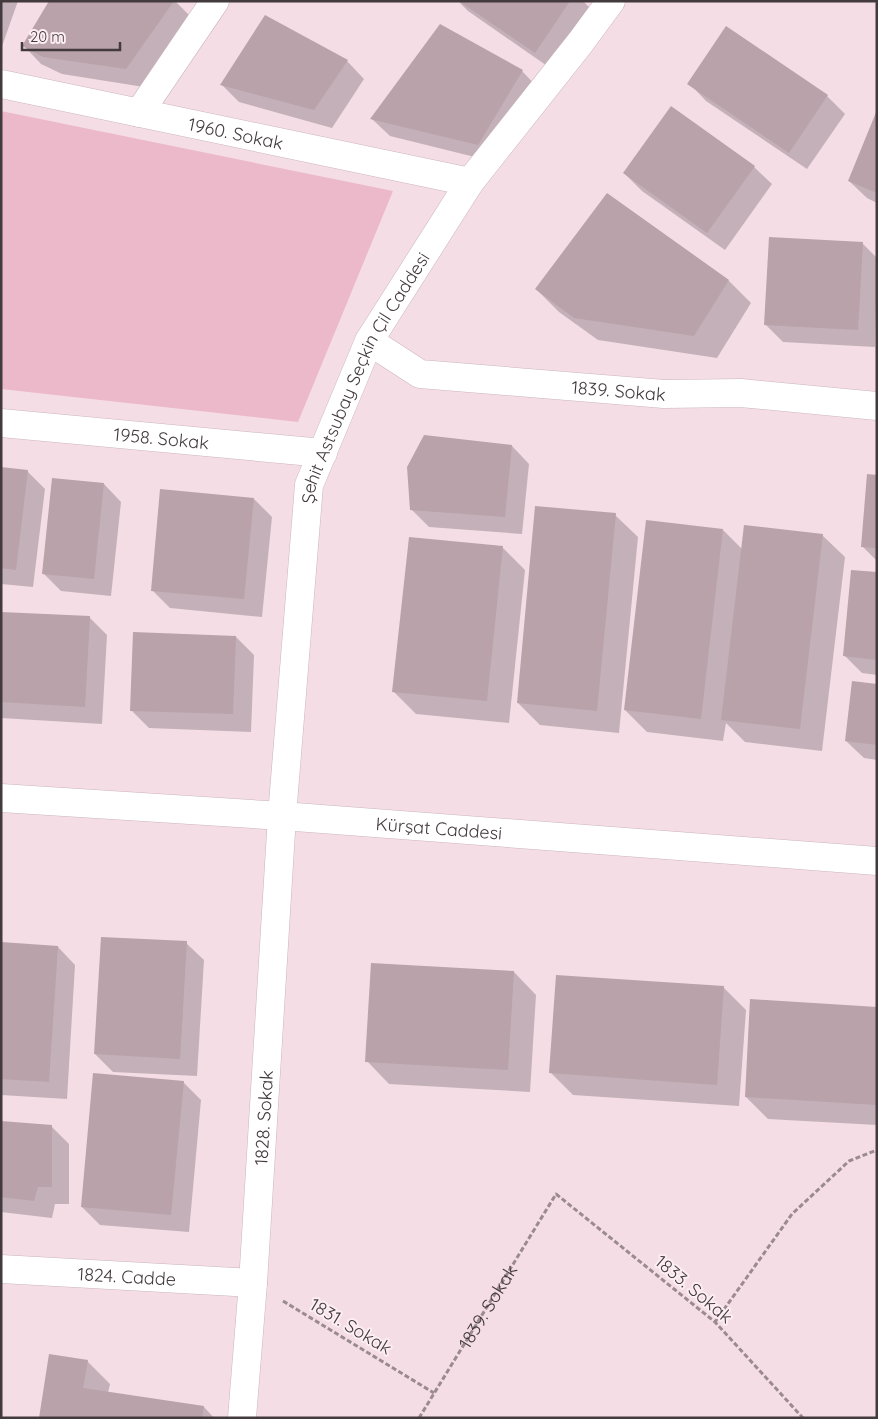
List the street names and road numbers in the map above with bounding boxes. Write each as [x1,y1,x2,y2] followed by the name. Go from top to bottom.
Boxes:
[186,112,285,154] street label: 1960. Sokak
[296,247,434,504] street label: Şehit Astsubay Seçkin Çil Caddesi
[571,375,667,406] street label: 1839. Sokak
[113,422,210,454] street label: 1958. Sokak
[375,812,503,844] street label: Kürşat Caddesi
[249,1069,278,1166] street label: 1828. Sokak
[650,1250,738,1328] street label: 1833. Sokak
[453,1260,522,1353] street label: 1839. Sokak
[77,1262,177,1290] street label: 1824. Cadde
[306,1293,396,1359] street label: 1831. Sokak

